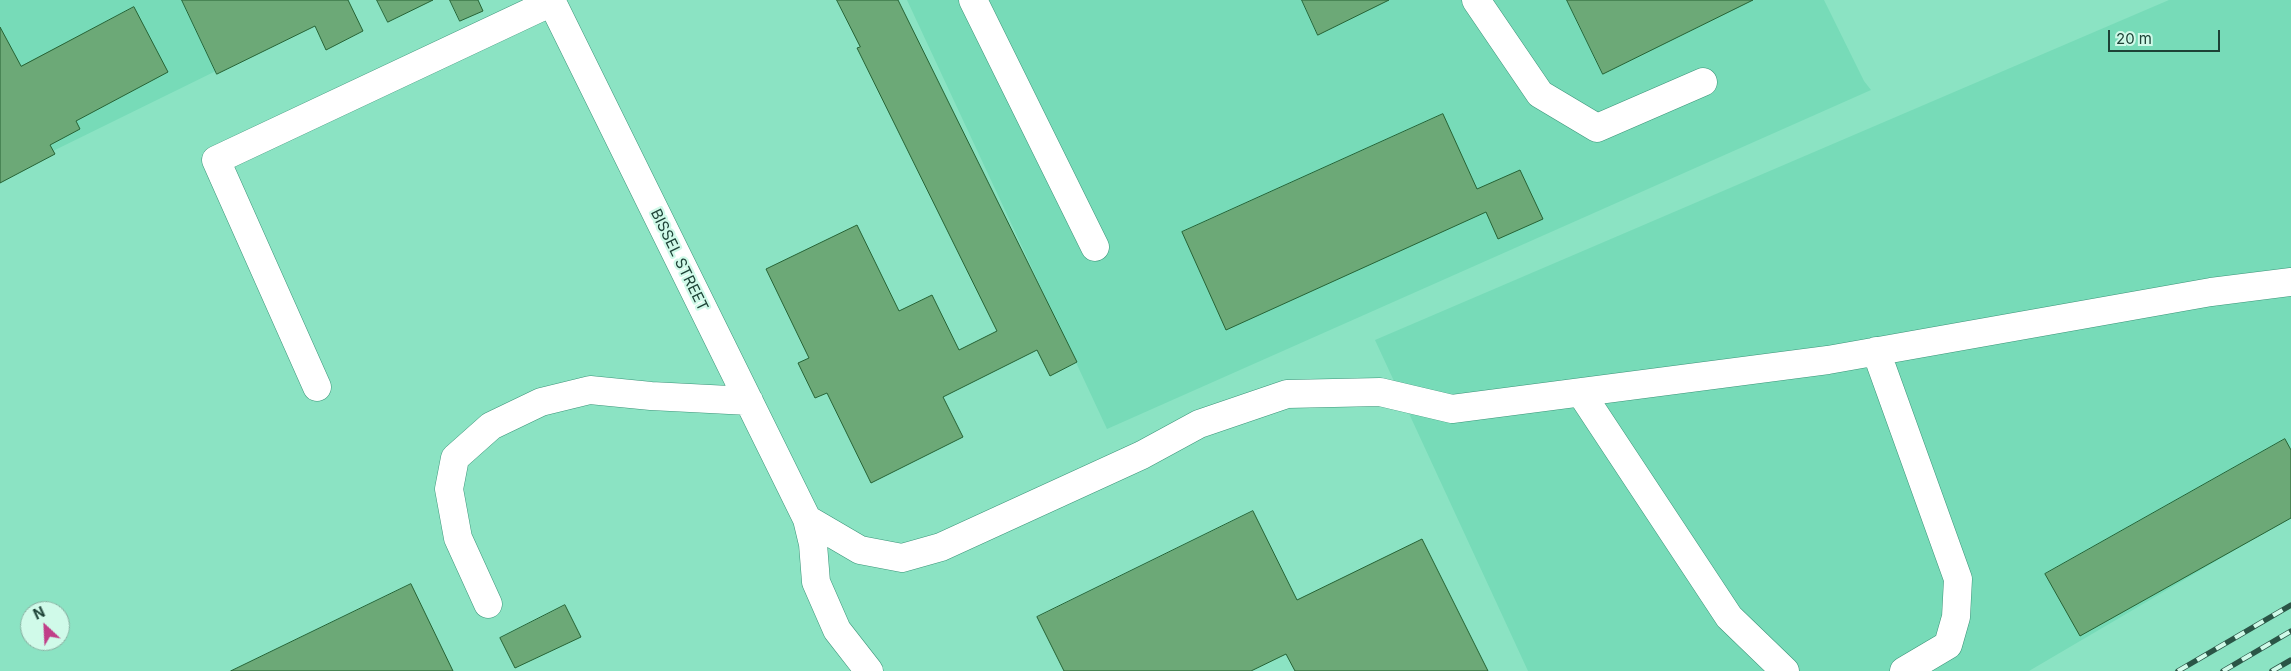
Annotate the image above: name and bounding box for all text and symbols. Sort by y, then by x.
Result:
scale bar [2111,20,2224,52]
text: 20 m [2116,29,2152,48]
street label: BISSEL STREET [646,206,712,314]
north arrow [20,601,70,651]
text: N [30,603,47,623]

